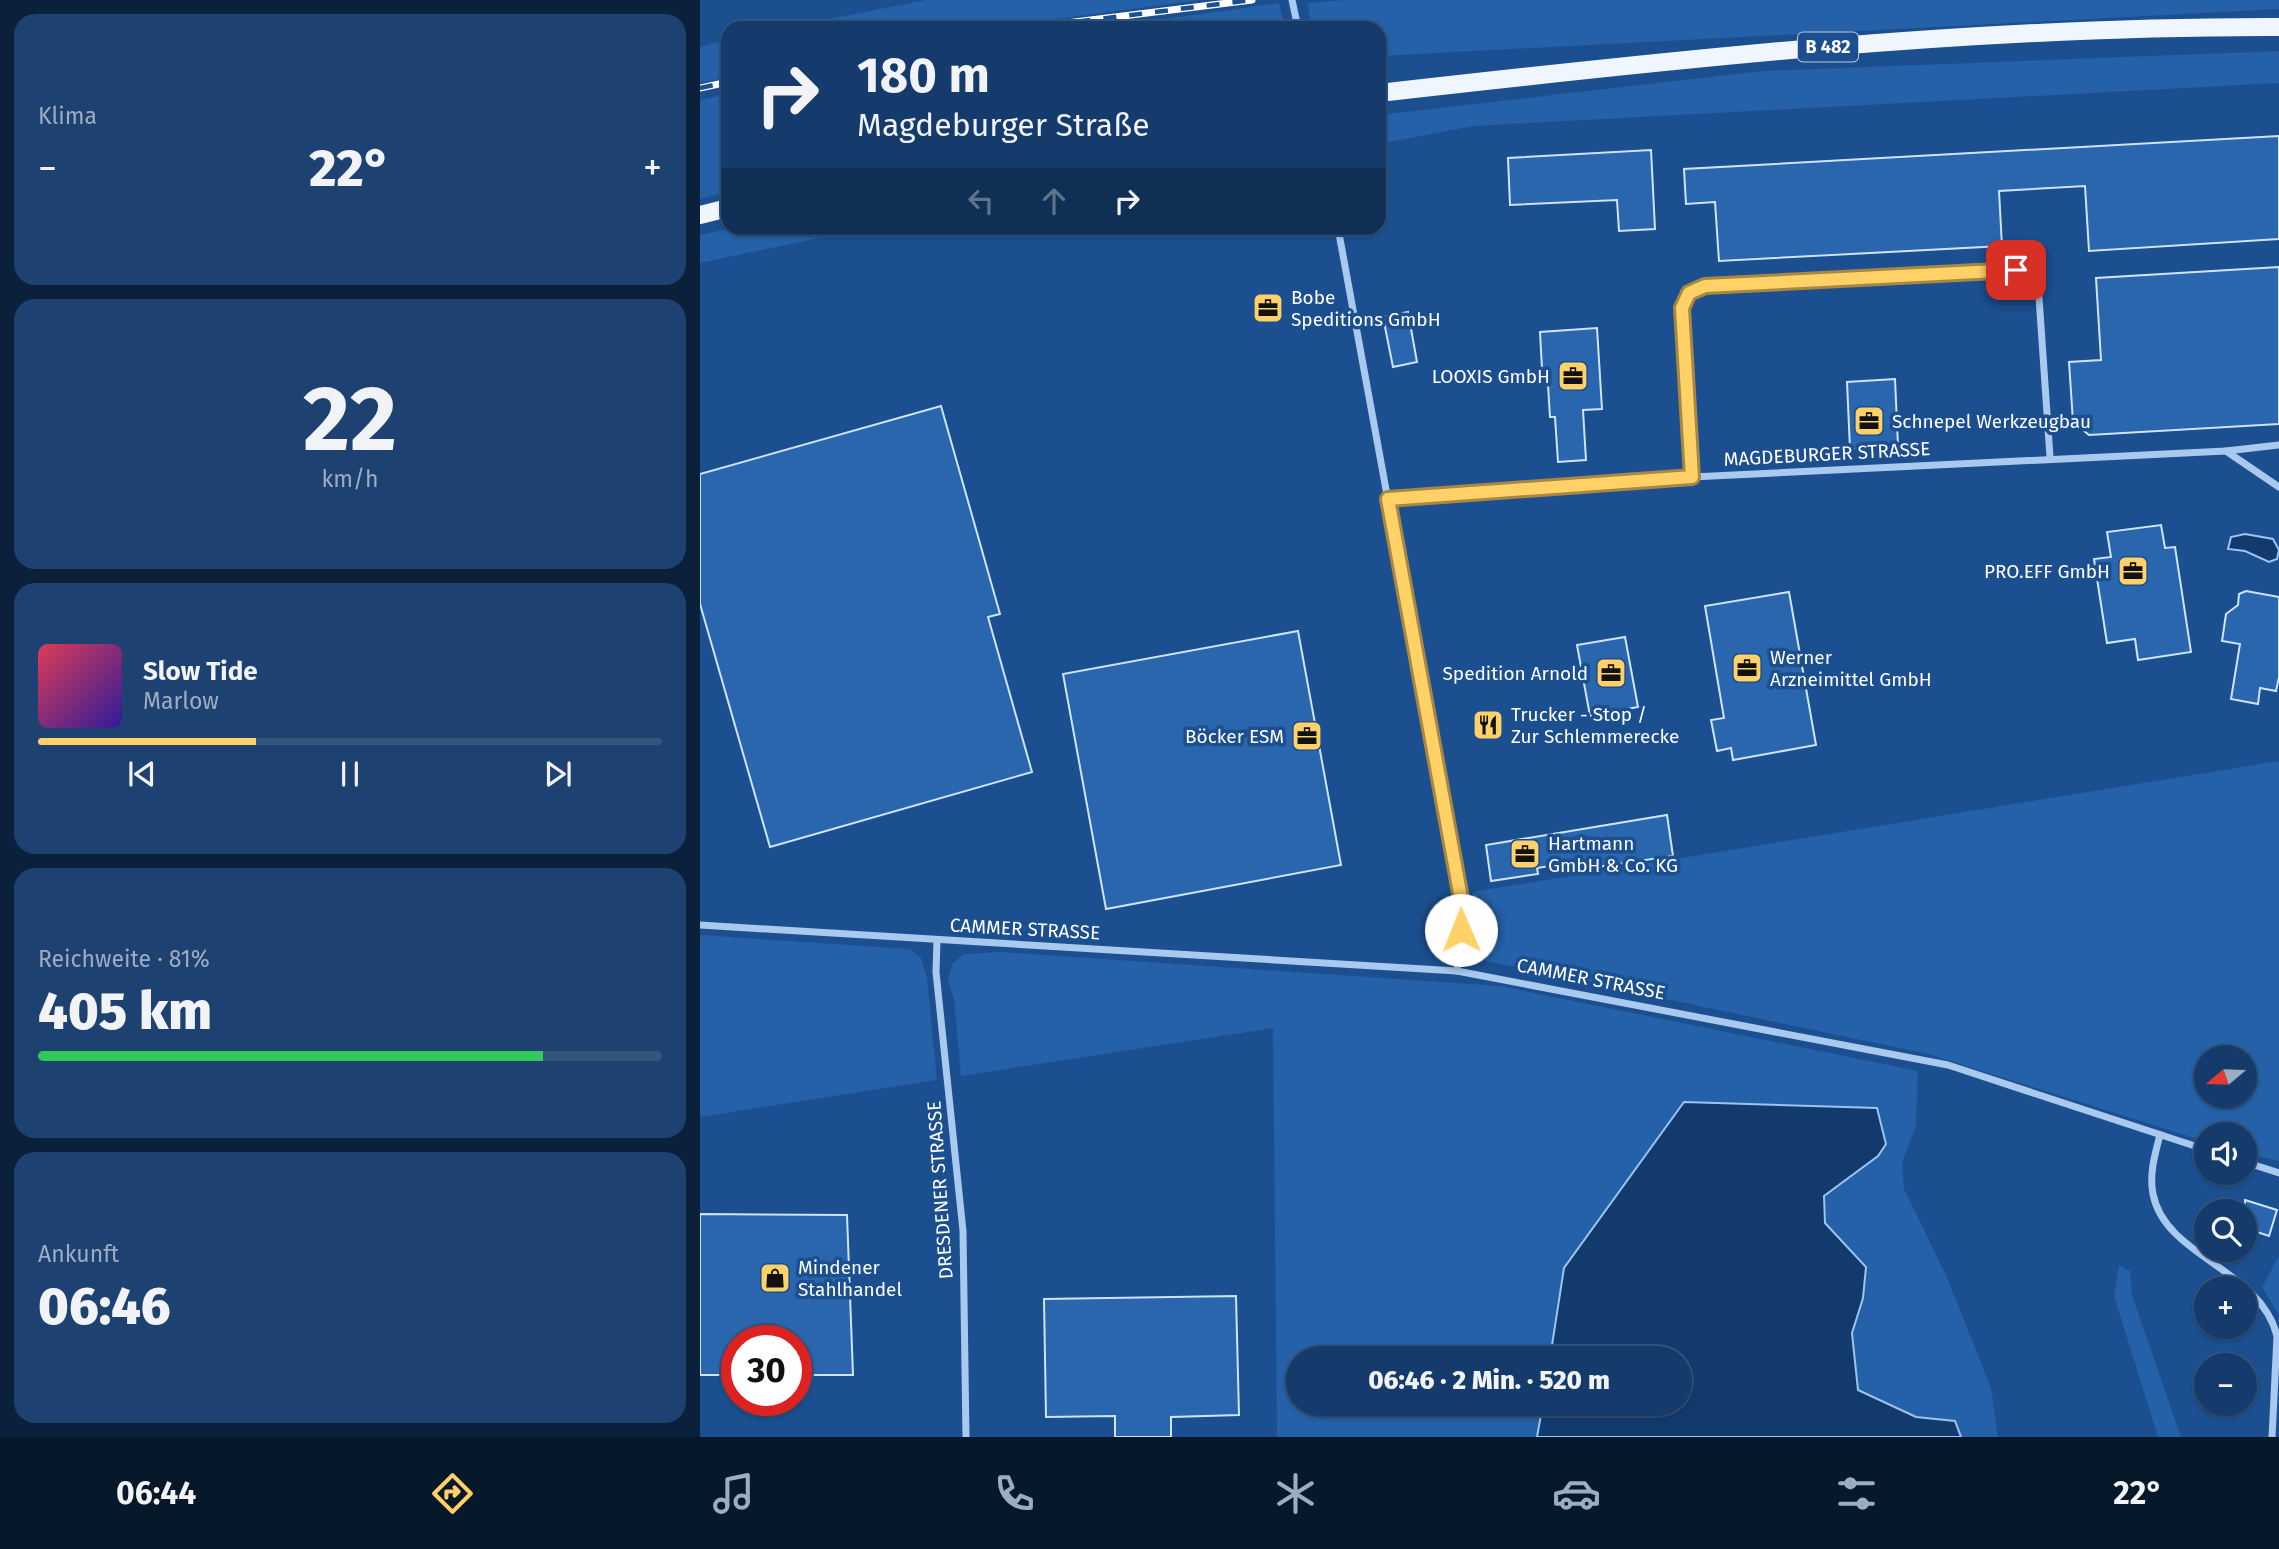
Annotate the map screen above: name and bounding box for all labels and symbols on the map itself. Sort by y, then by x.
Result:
road number: B 482 [1798,32,1858,62]
pin [1986,240,2046,300]
place label: Bobe Speditions GmbH [1291,286,1441,331]
office icon: Bobe Speditions GmbH [1251,291,1285,325]
office icon: LOOXIS GmbH [1556,359,1590,393]
place label: LOOXIS GmbH [1432,365,1550,388]
office icon: Schnepel Werkzeugbau [1852,404,1886,438]
place label: Schnepel Werkzeugbau [1892,410,2091,433]
street label: MAGDEBURGER STRASSE [1723,437,1931,471]
office icon: PRO.EFF GmbH [2116,554,2150,588]
place label: PRO.EFF GmbH [1984,560,2110,583]
place label: Werner Arzneimittel GmbH [1770,646,1932,691]
office icon: Werner Arzneimittel GmbH [1730,651,1764,685]
office icon: Spedition Arnold [1594,656,1628,690]
place label: Spedition Arnold [1443,662,1588,685]
place label: Trucker - Stop / Zur Schlemmerecke [1511,703,1679,748]
restaurant icon: Trucker - Stop / Zur Schlemmerecke [1471,708,1505,742]
office icon: Böcker ESM [1290,719,1324,753]
place label: Böcker ESM [1185,725,1284,748]
place label: Hartmann GmbH & Co. KG [1548,832,1678,877]
office icon: Hartmann GmbH & Co. KG [1508,837,1542,871]
position arrow [1424,893,1498,967]
street label: CAMMER STRASSE [949,914,1101,944]
street label: CAMMER STRASSE [1515,953,1667,1005]
north arrow [2194,1045,2258,1108]
street label: DRESDENER STRASSE [922,1100,958,1280]
place label: Mindener Stahlhandel [798,1256,902,1301]
shop icon: Mindener Stahlhandel [758,1261,792,1295]
speed limit sign: 30 [721,1325,812,1416]

